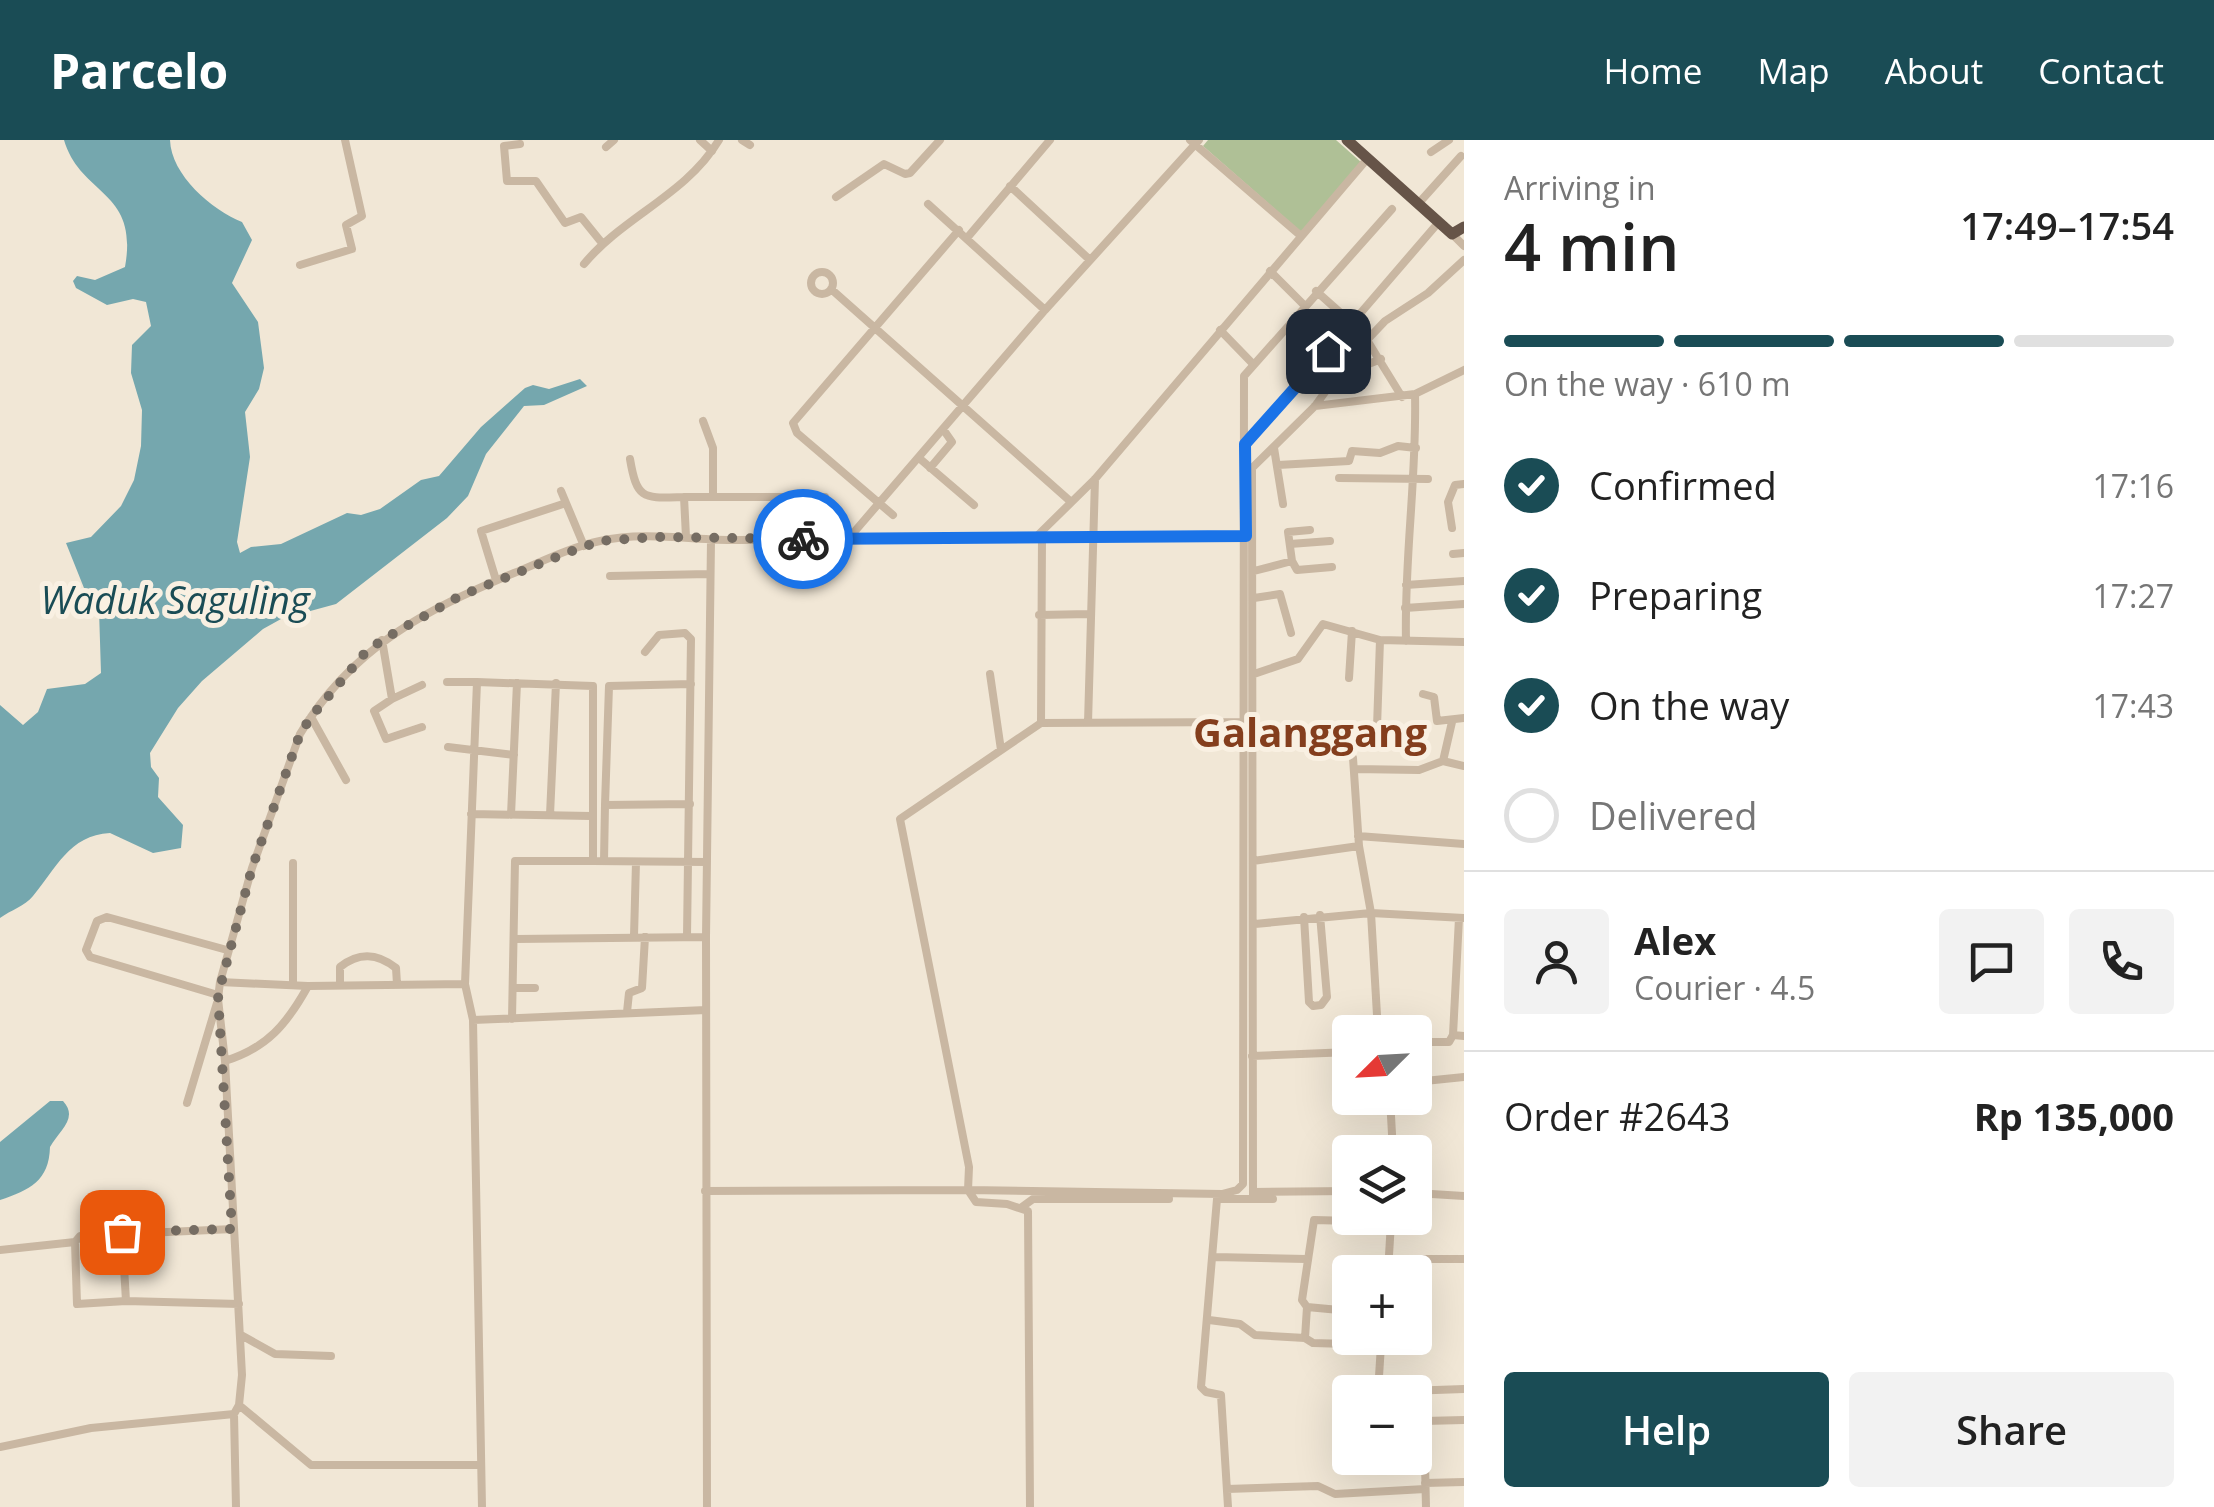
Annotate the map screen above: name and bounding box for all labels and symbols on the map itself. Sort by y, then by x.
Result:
pin [1286,309,1371,394]
courier [753,489,853,589]
water label: Waduk Saguling [40,573,311,625]
district label: Galanggang [1193,704,1427,759]
north arrow [1332,1015,1432,1115]
pin [80,1190,165,1275]

